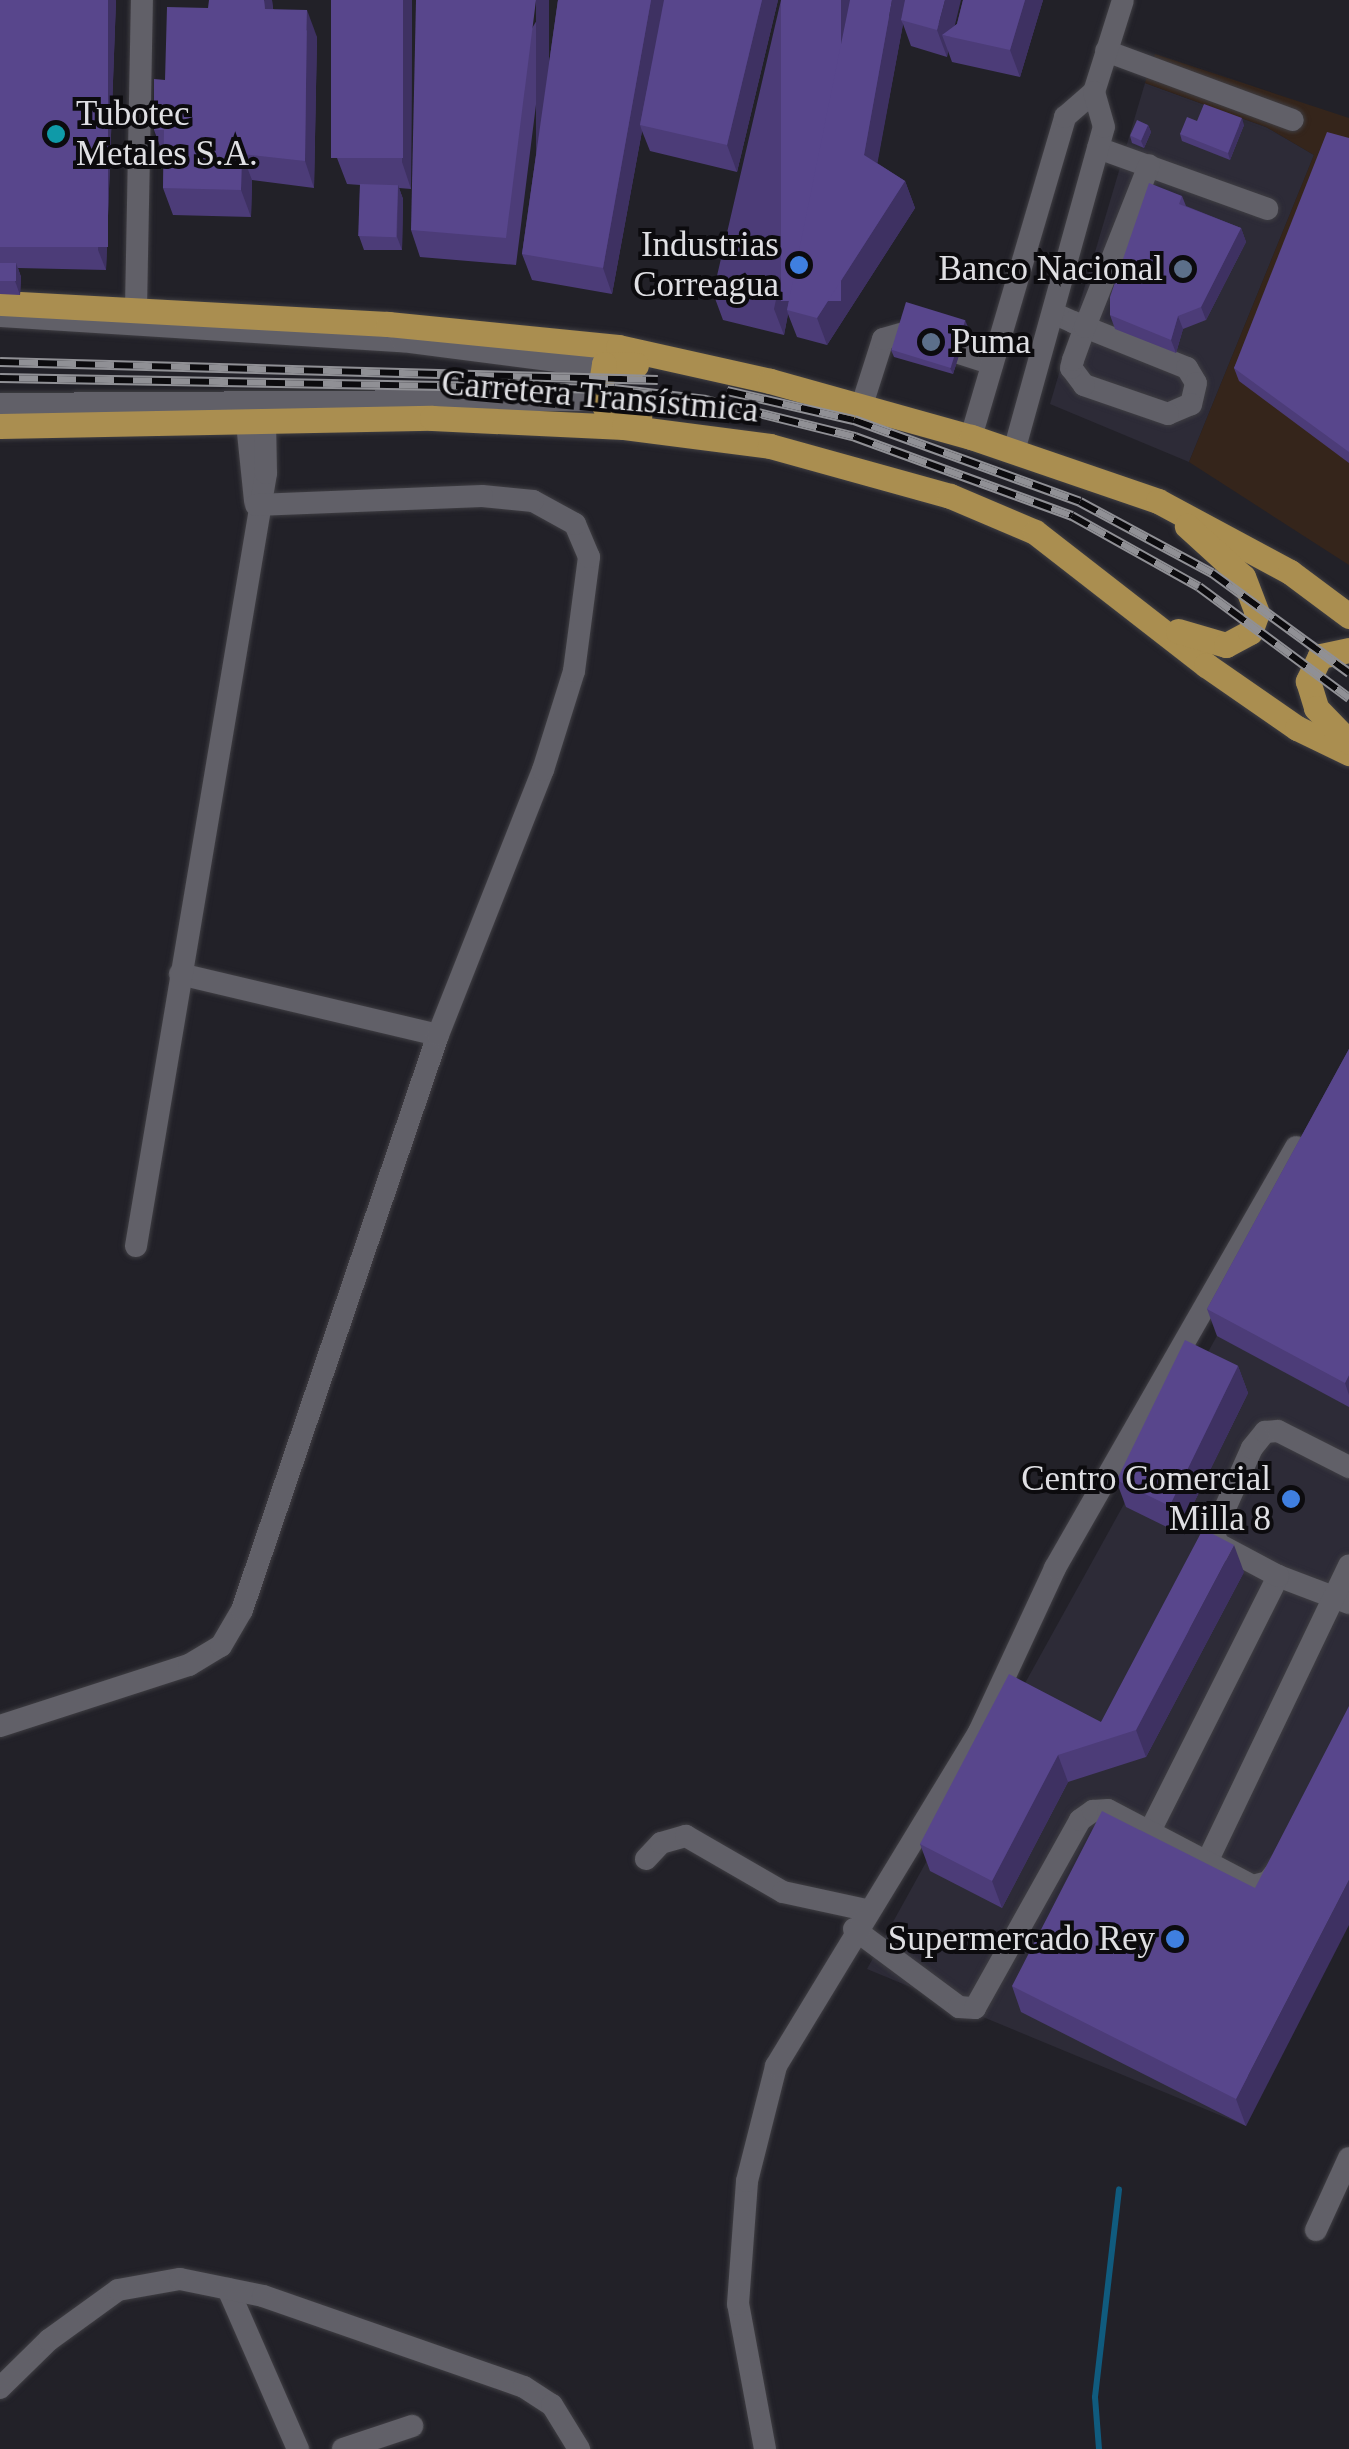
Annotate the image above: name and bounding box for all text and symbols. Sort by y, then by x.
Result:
place label: Tubotec Metales S.A. [76,93,258,175]
marker: Tubotec Metales S.A. [45,123,67,145]
place label: Industrias Correagua [633,224,779,306]
place label: Banco Nacional [939,248,1163,290]
marker: Industrias Correagua [788,254,810,276]
marker: Banco Nacional [1172,258,1194,280]
place label: Puma [951,321,1031,363]
marker: Puma [920,331,942,353]
street label: Carretera Transístmica [440,362,760,432]
place label: Centro Comercial Milla 8 [1021,1458,1271,1540]
marker: Centro Comercial Milla 8 [1280,1488,1302,1510]
place label: Supermercado Rey [888,1918,1155,1960]
marker: Supermercado Rey [1164,1928,1186,1950]

